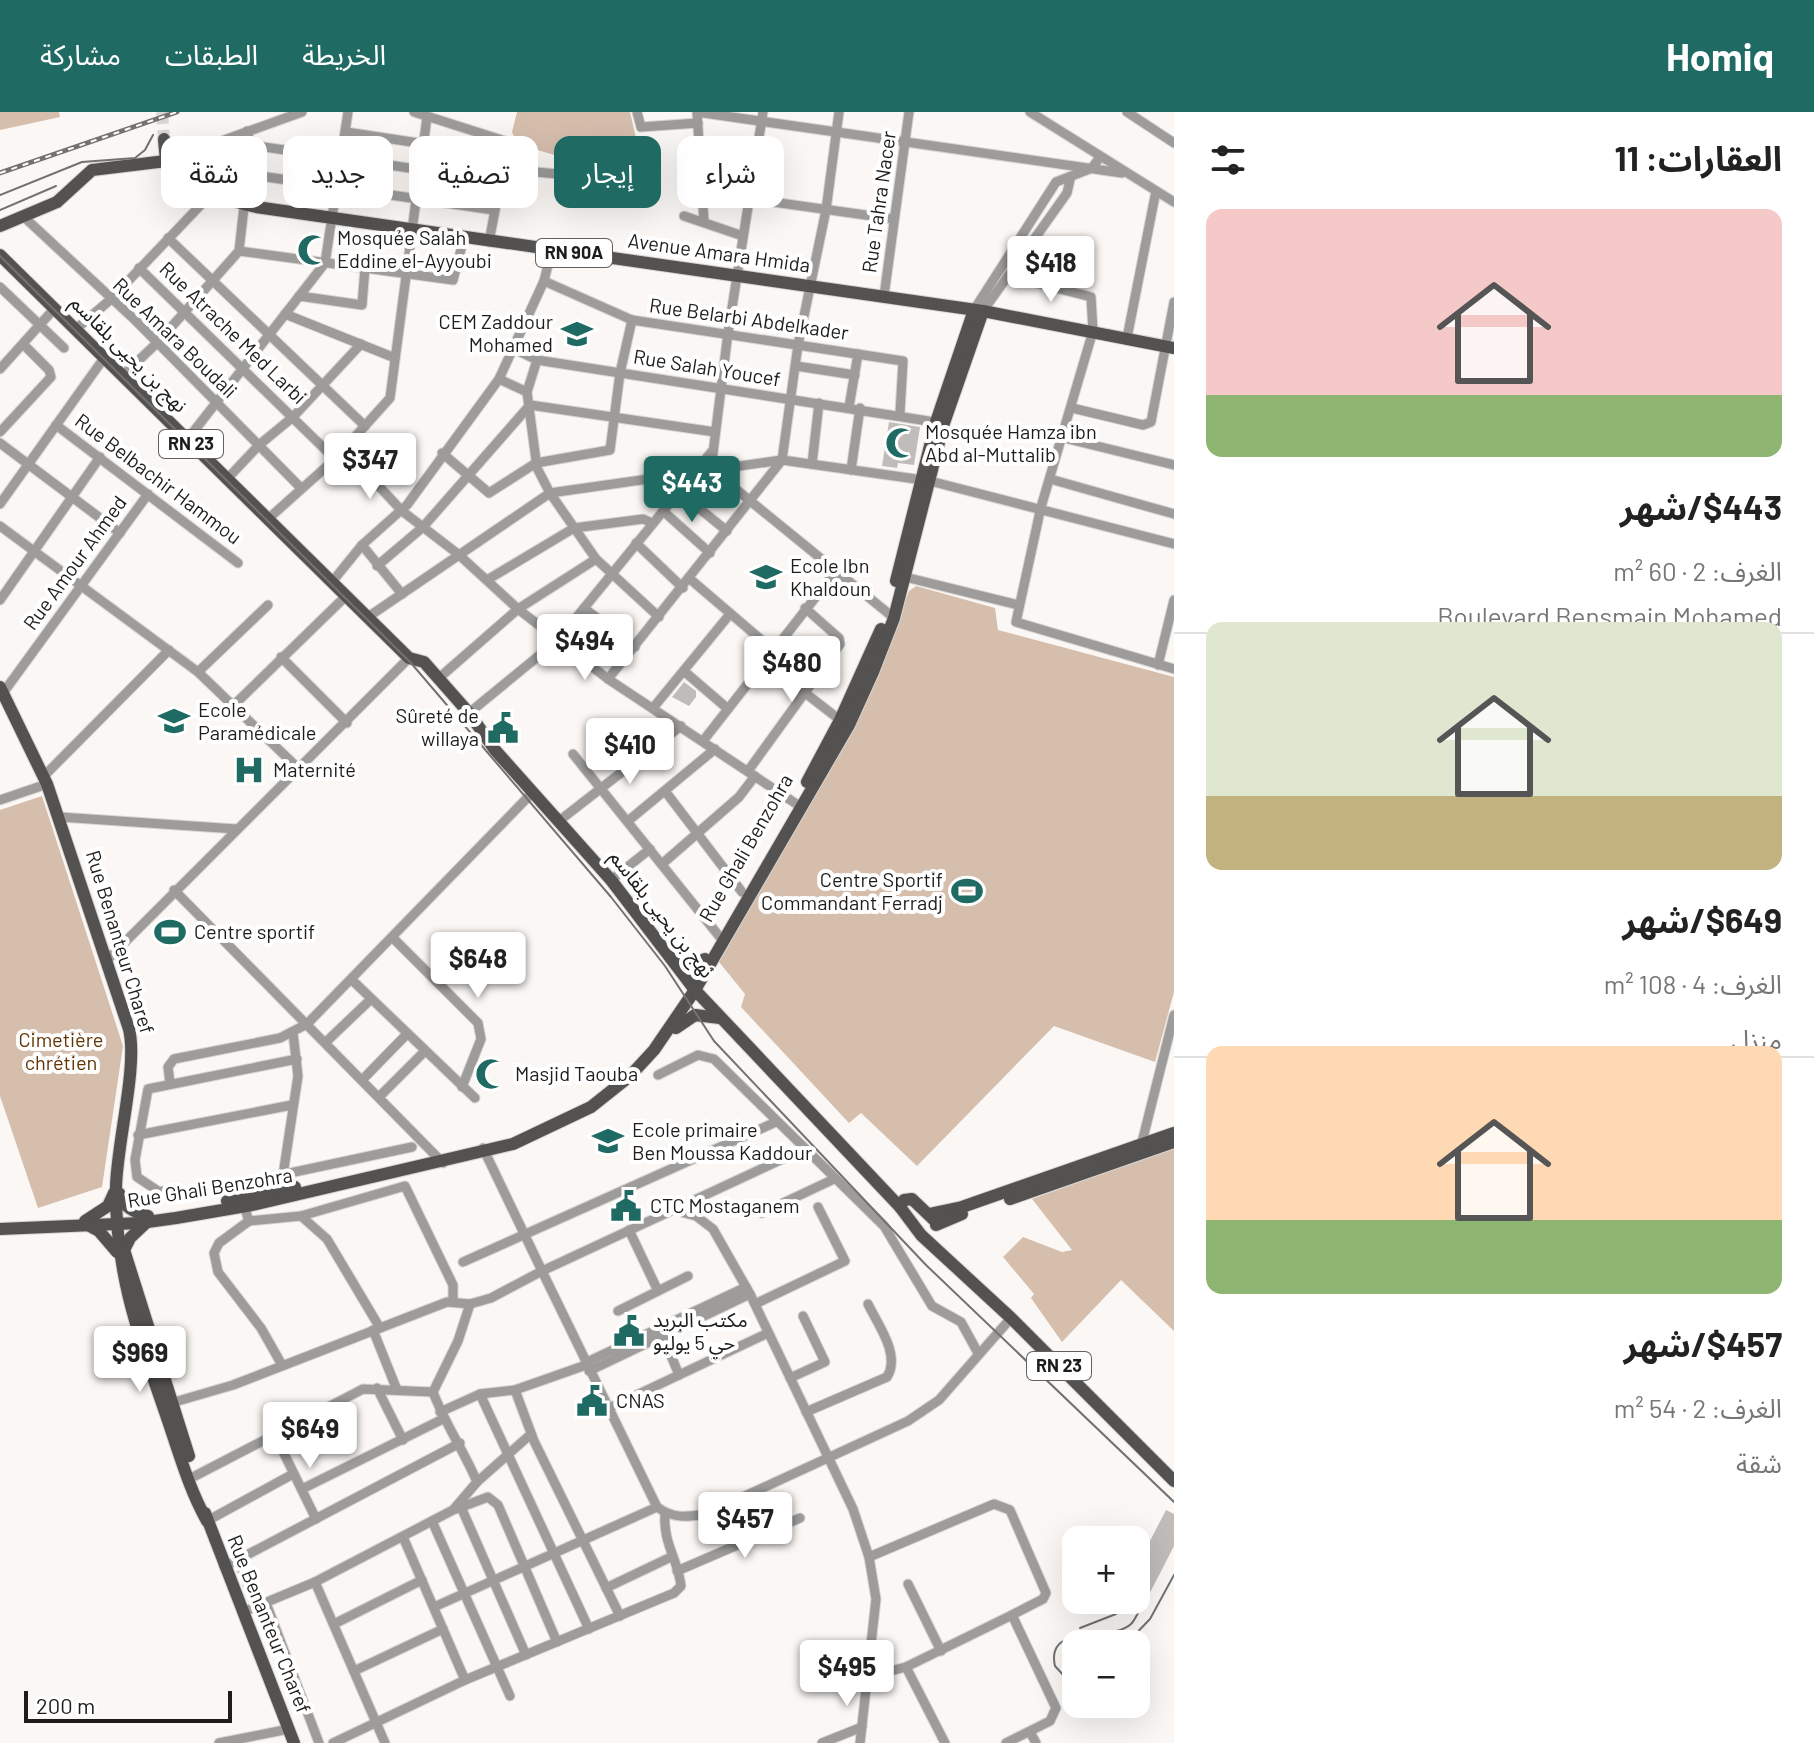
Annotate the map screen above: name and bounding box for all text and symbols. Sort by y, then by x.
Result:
text: Homiq [1666,33,1774,79]
text: مشاركة [40,37,121,71]
text: الطبقات [165,37,258,71]
text: الخريطة [302,37,386,71]
street label: Rue Tahra Nacer [856,129,900,274]
chip: شقة [161,136,267,208]
chip: جديد [283,136,393,208]
chip: تصفية [409,136,538,208]
chip: إيجار [554,136,661,208]
chip: شراء [677,136,784,208]
text: العقارات: 11 [1614,137,1782,178]
icon: filters [1206,138,1250,182]
place label: Mosquée Salah Eddine el-Ayyoubi [337,225,492,272]
street label: Avenue Amara Hmida [626,227,812,277]
mosque icon: Mosquée Salah Eddine el-Ayyoubi [296,233,330,267]
pin: $418 [1004,236,1098,304]
road number: RN 90A [536,239,612,267]
text: $418 [1025,246,1077,277]
street label: Rue Atrache Med Larbi [155,256,312,409]
icon: home [1422,261,1566,405]
street label: Rue Amara Boudali [109,272,243,403]
street label: نهج بن يحيى بلقاسم [63,290,193,420]
street label: Rue Belarbi Abdelkader [648,292,850,344]
place label: CEM Zaddour Mohamed [439,309,553,356]
school or university icon: CEM Zaddour Mohamed [560,317,594,351]
street label: Rue Salah Youcef [632,344,783,391]
street label: Rue Belbachir Hammou [71,408,246,549]
place label: Mosquée Hamza ibn Abd al-Muttalib [925,419,1097,466]
mosque icon: Mosquée Hamza ibn Abd al-Muttalib [884,426,918,460]
road number: RN 23 [159,430,223,458]
pin: $347 [323,433,417,501]
text: $347 [342,443,398,474]
pin: $443 [645,456,739,524]
text: $443 [662,466,722,497]
text: $443/شهر [1620,486,1782,527]
street label: Rue Amour Ahmed [17,491,131,634]
place label: Ecole Ibn Khaldoun [790,553,871,600]
text: الغرف: 2 · 60 m² [1613,555,1782,586]
school or university icon: Ecole Ibn Khaldoun [749,560,783,594]
text: Boulevard Bensmain Mohamed [1437,600,1782,631]
pin: $494 [538,614,632,682]
text: $494 [555,624,615,655]
pin: $480 [745,636,839,704]
text: $480 [762,646,822,677]
icon: home [1422,674,1566,818]
place label: Ecole Paramédicale [198,697,316,744]
place label: Sûreté de willaya [396,703,479,750]
school or university icon: Ecole Paramédicale [157,704,191,738]
public building icon: Sûreté de willaya [486,711,520,745]
pin: $410 [583,718,677,786]
text: $410 [604,728,656,759]
hospital icon: Maternité [232,753,266,787]
place label: Maternité [273,757,356,781]
street label: Rue Ghali Benzohra [693,769,797,926]
street label: نهج بن يحيى بلقاسم [602,845,720,984]
street label: Rue Benanteur Charef [82,847,160,1036]
place label: Centre Sportif Commandant Ferradj [761,867,943,914]
sports icon: Centre Sportif Commandant Ferradj [950,874,984,908]
text: $649/شهر [1623,899,1782,940]
sports icon: Centre sportif [153,915,187,949]
place label: Centre sportif [194,919,315,943]
pin: $648 [431,932,525,1000]
text: $648 [449,942,507,973]
text: الغرف: 4 · 108 m² [1604,968,1782,999]
text: منزل [1731,1023,1782,1054]
park label: Cimetière chrétien [18,1027,104,1074]
mosque icon: Masjid Taouba [474,1057,508,1091]
place label: Masjid Taouba [515,1061,638,1085]
icon: home [1422,1098,1566,1242]
place label: Ecole primaire Ben Moussa Kaddour [632,1117,812,1164]
school or university icon: Ecole primaire Ben Moussa Kaddour [591,1124,625,1158]
street label: Rue Ghali Benzohra [126,1162,294,1212]
public building icon: CTC Mostaganem [609,1189,643,1223]
place label: CTC Mostaganem [650,1193,800,1217]
place label: مكتب البريد حي 5 يوليو [653,1307,748,1359]
public building icon: مكتب البريد حي 5 يوليو [612,1314,646,1348]
text: $457/شهر [1624,1323,1782,1364]
pin: $969 [93,1326,187,1394]
text: $969 [112,1336,168,1367]
road number: RN 23 [1027,1352,1091,1380]
public building icon: CNAS [575,1384,609,1418]
place label: CNAS [616,1388,665,1412]
text: الغرف: 2 · 54 m² [1614,1392,1782,1423]
pin: $649 [263,1402,357,1470]
text: $649 [281,1412,339,1443]
text: شقة [1736,1447,1782,1478]
pin: $457 [698,1492,792,1560]
text: $457 [716,1502,774,1533]
map controls [1062,1526,1150,1718]
button: + [1062,1526,1150,1614]
street label: Rue Benanteur Charef [223,1531,317,1716]
button: − [1062,1630,1150,1718]
pin: $495 [800,1640,894,1708]
text: $495 [818,1650,876,1681]
scale bar [24,1687,232,1723]
text: 200 m [36,1692,95,1718]

